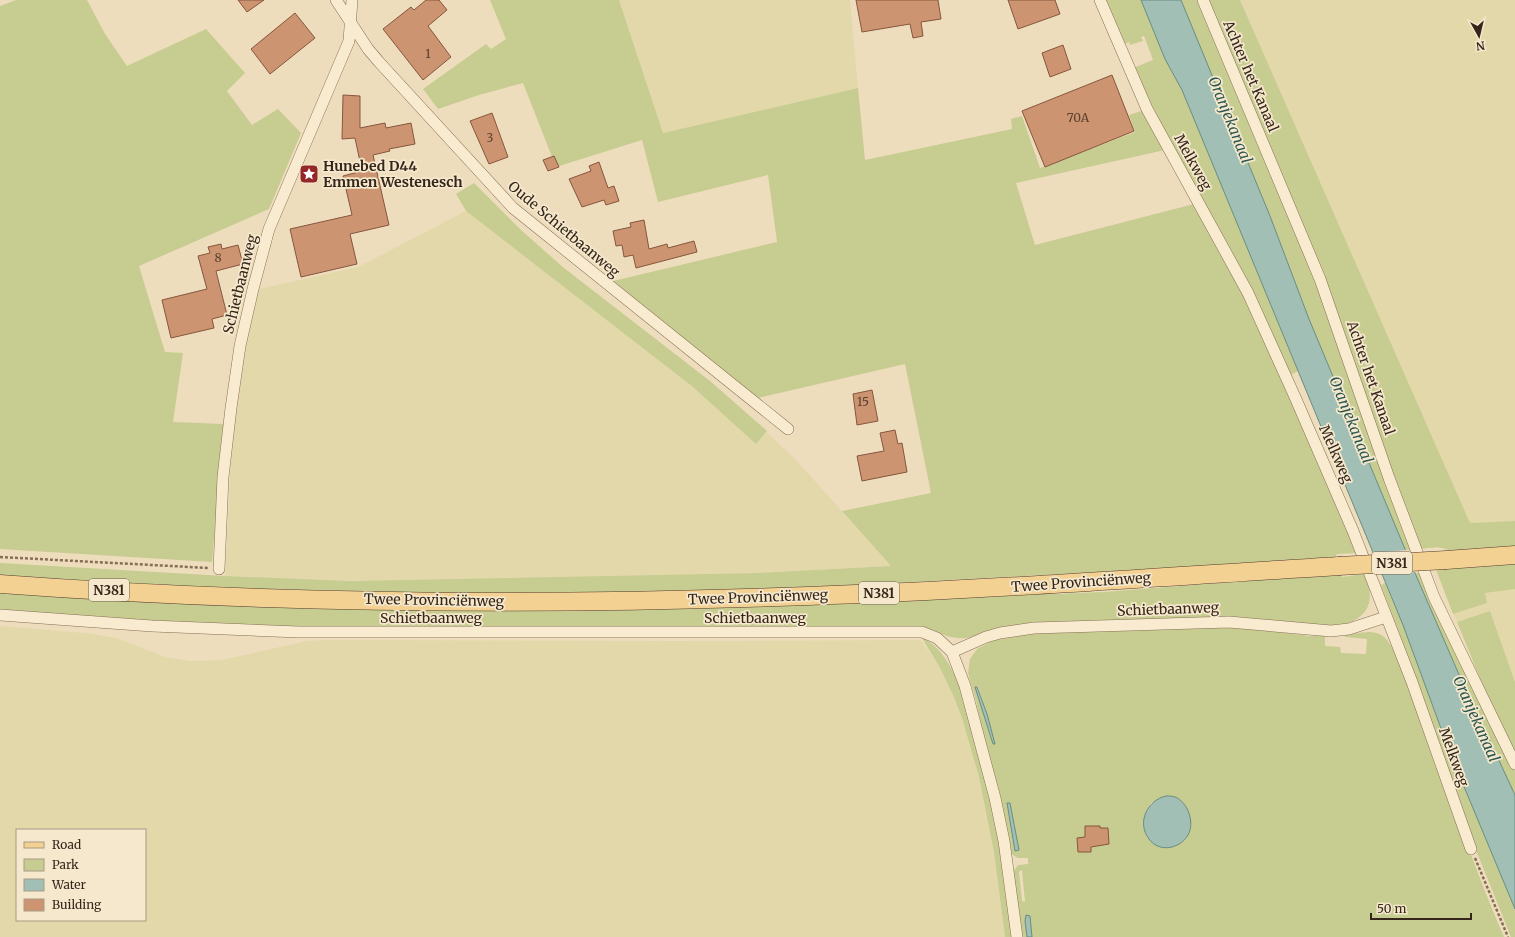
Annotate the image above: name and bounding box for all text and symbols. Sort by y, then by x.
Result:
north arrow [1459,16,1499,56]
street label: Achter het Kanaal [1219,17,1283,135]
text: N [1475,38,1486,53]
house number: 1 [425,46,431,61]
water label: Oranjekanaal [1204,73,1257,166]
house number: 70A [1067,110,1090,125]
house number: 3 [487,130,494,145]
street label: Melkweg [1170,131,1216,194]
place label: Hunebed D44 Emmen Westenesch [323,157,463,191]
place icon: Hunebed D44 Emmen Westenesch [298,163,320,185]
street label: Oude Schietbaanweg [505,177,624,281]
street label: Schietbaanweg [219,232,261,336]
house number: 8 [214,250,222,265]
street label: Achter het Kanaal [1343,318,1399,438]
water label: Oranjekanaal [1325,373,1378,466]
house number: 15 [857,394,869,409]
street label: Melkweg [1315,422,1357,486]
road number: N381 [1372,552,1412,574]
street label: Twee Provinciënweg [1010,568,1152,596]
road number: N381 [89,579,129,601]
road number: N381 [859,582,899,604]
street label: Twee Provinciënweg [688,586,829,608]
street label: Twee Provinciënweg [364,590,505,610]
street label: Schietbaanweg [1117,598,1220,620]
street label: Schietbaanweg [380,609,483,627]
street label: Schietbaanweg [704,609,807,627]
water label: Oranjekanaal [1449,673,1504,765]
street label: Melkweg [1435,725,1473,790]
legend [16,829,146,921]
text: Road [52,837,81,852]
text: Park [52,857,79,872]
text: Water [51,877,87,892]
scale bar [1371,895,1471,921]
text: Building [52,897,102,912]
text: 50 m [1377,901,1406,916]

